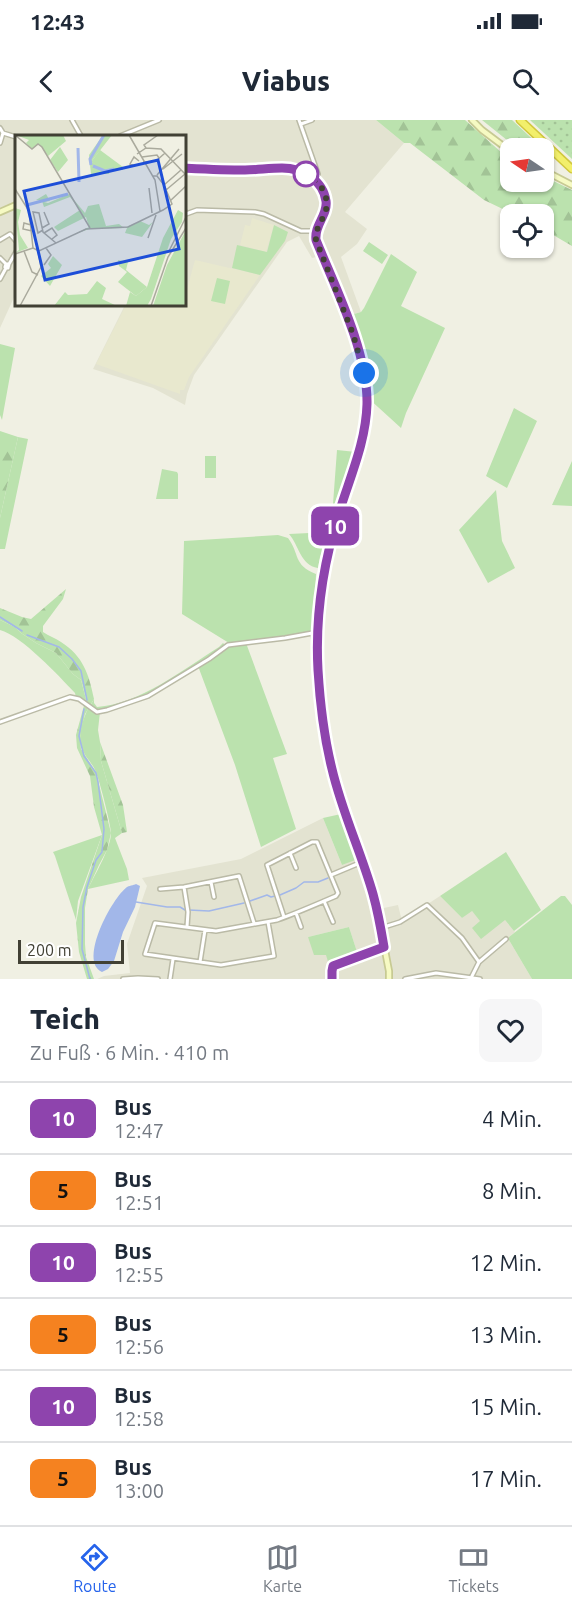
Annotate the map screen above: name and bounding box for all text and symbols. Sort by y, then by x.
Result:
text: 12:43 [30,9,85,34]
icon: back [30,65,63,98]
icon: search [509,65,542,98]
text: Viabus [242,66,330,96]
inset map [15,135,186,306]
north arrow [500,138,554,192]
map controls [500,138,554,258]
unlabelled marker [293,161,319,187]
button: locate [500,204,554,258]
your location [349,358,379,388]
line badge: 10 [308,506,362,546]
text: 10 [323,514,347,538]
scale bar [18,937,124,965]
text: 200 m [27,941,72,959]
button: heart [479,999,542,1062]
text: Teich [30,1003,100,1034]
text: Zu Fuß · 6 Min. · 410 m [30,1041,229,1064]
text: Bus [114,1094,152,1119]
text: 10 [51,1106,75,1130]
text: 4 Min. [482,1106,542,1131]
text: 12:47 [114,1119,164,1142]
text: Bus [114,1166,152,1191]
text: 5 [57,1178,69,1202]
text: 8 Min. [482,1178,542,1203]
text: 12:51 [114,1191,164,1214]
text: Bus [114,1238,152,1263]
text: 10 [51,1250,75,1274]
text: 12 Min. [470,1250,542,1275]
text: 12:55 [114,1263,164,1286]
text: Bus [114,1310,152,1335]
text: 5 [57,1322,69,1346]
text: 13 Min. [470,1322,542,1347]
text: 12:56 [114,1335,164,1358]
text: Bus [114,1382,152,1407]
text: 10 [51,1394,75,1418]
text: 15 Min. [470,1394,542,1419]
text: 12:58 [114,1407,164,1430]
text: Bus [114,1454,152,1479]
text: 5 [57,1466,69,1490]
text: 17 Min. [470,1466,542,1491]
text: 13:00 [114,1479,164,1502]
tab: Route [73,1541,117,1595]
tab: Karte [263,1541,302,1595]
tab: Tickets [448,1541,499,1595]

